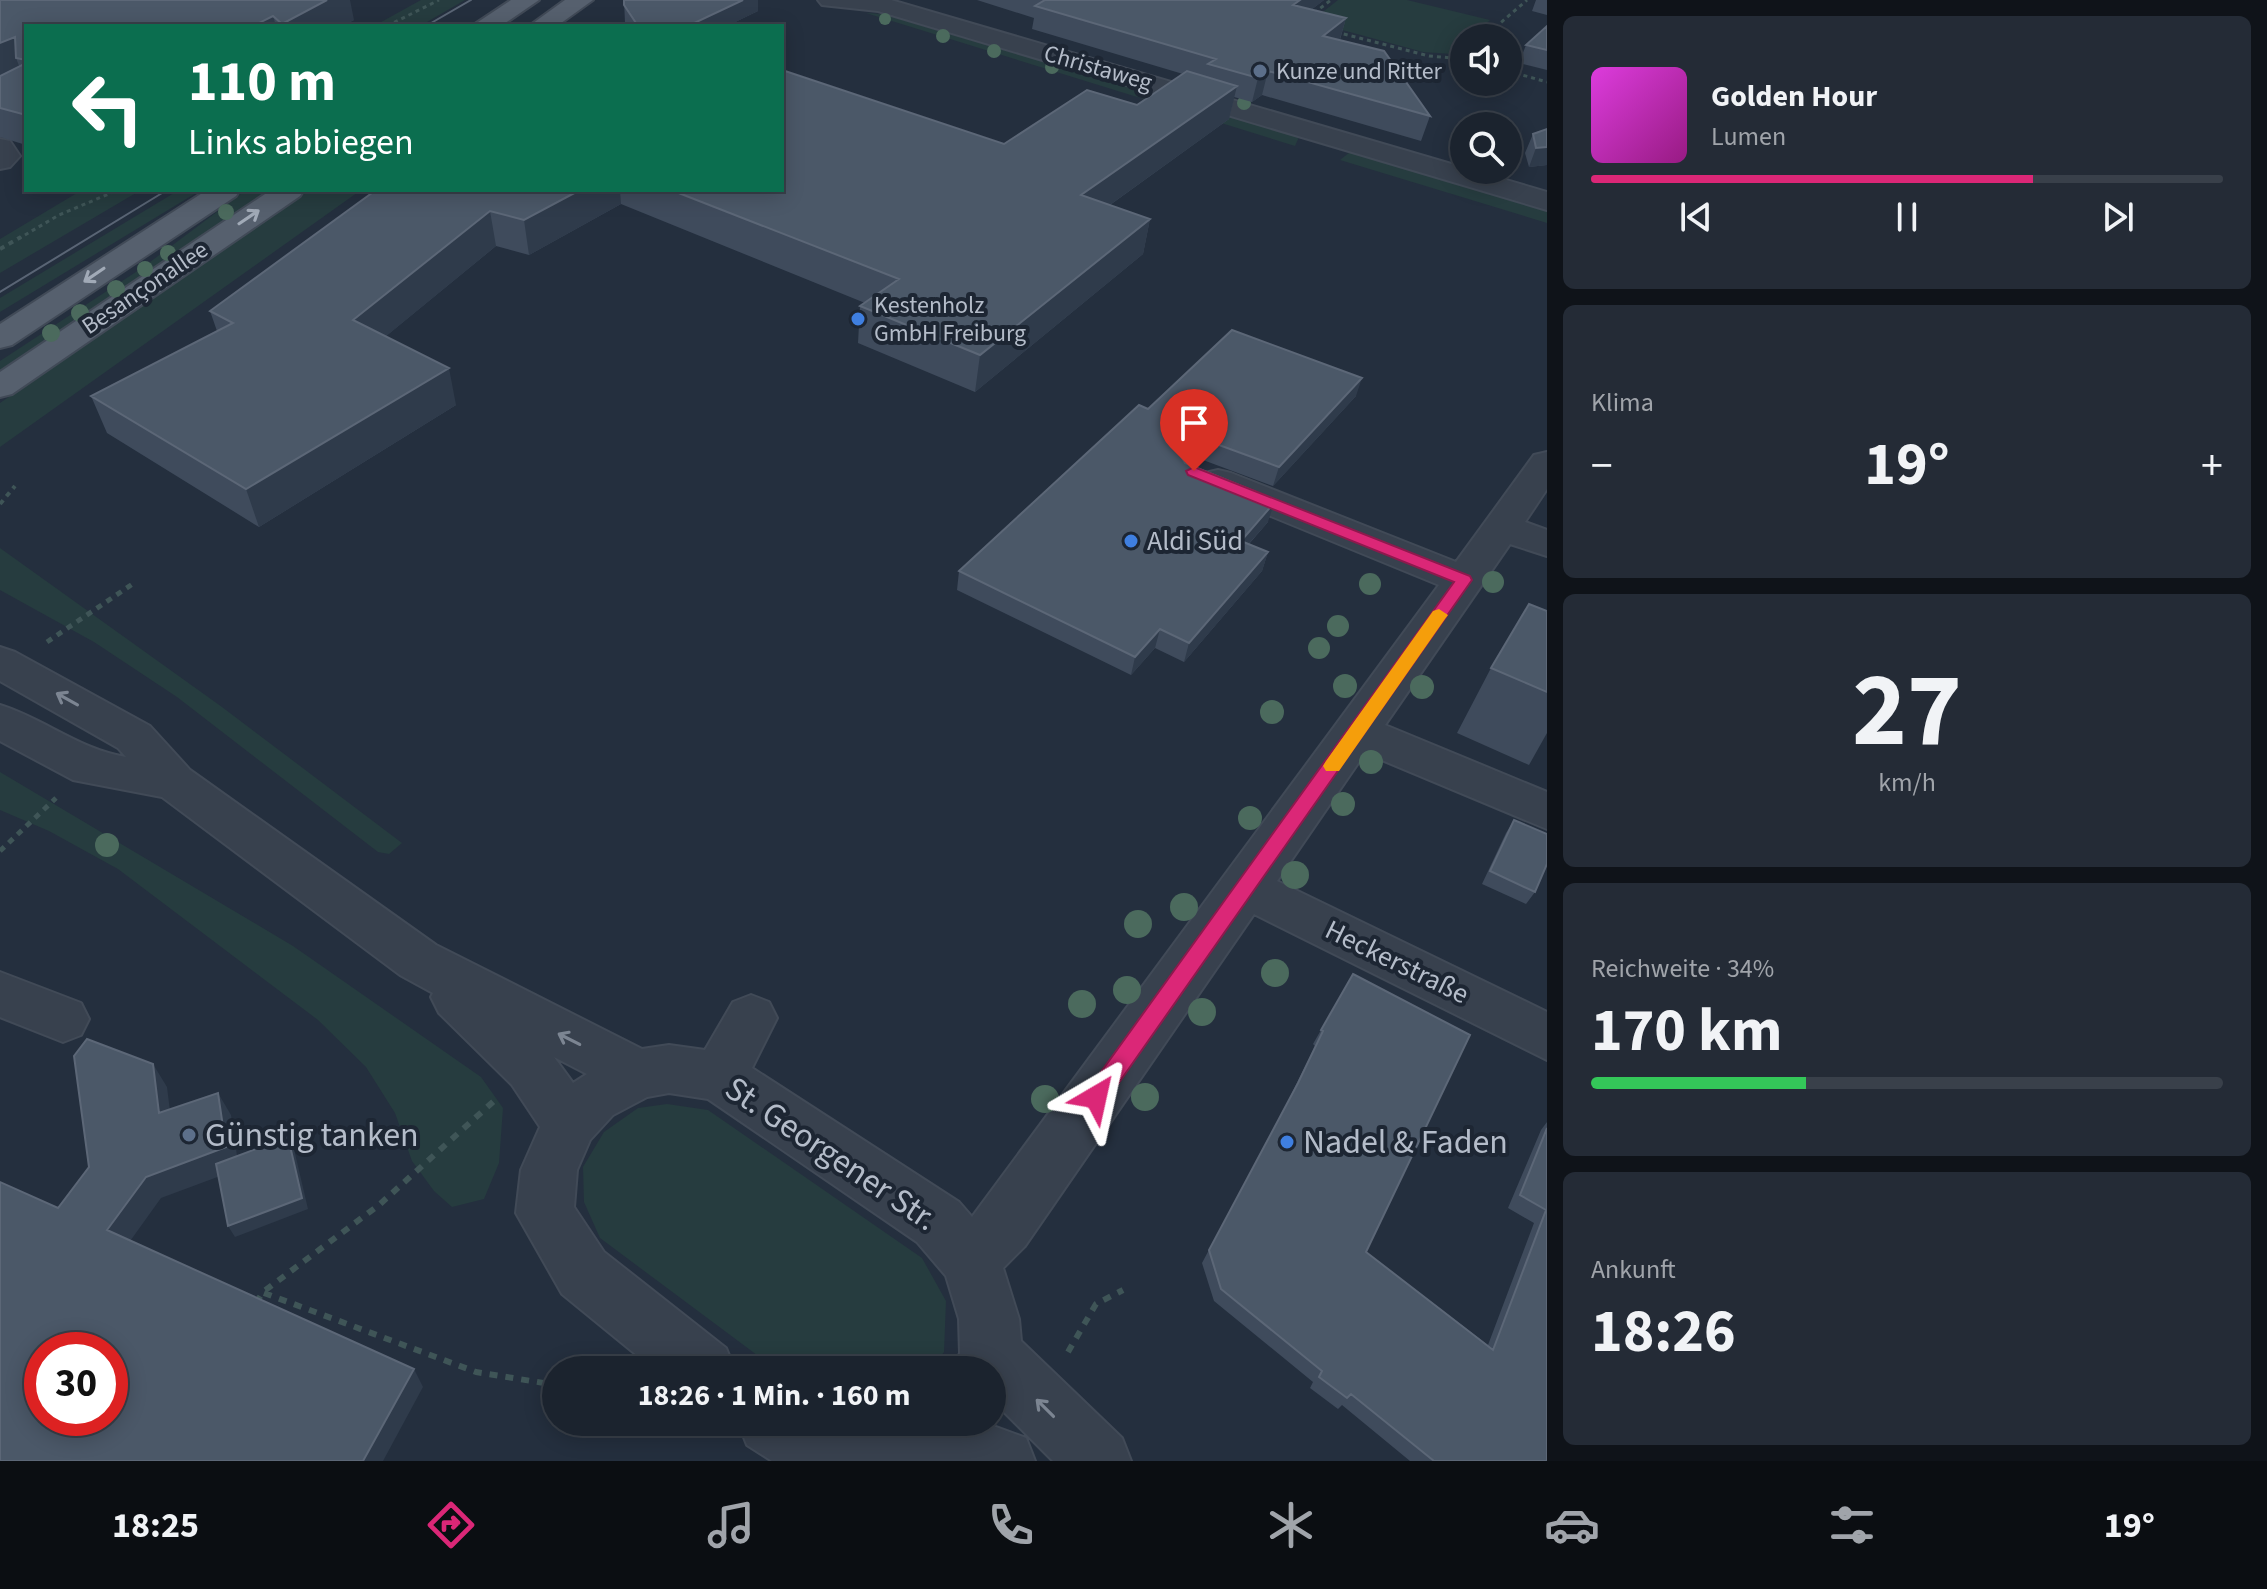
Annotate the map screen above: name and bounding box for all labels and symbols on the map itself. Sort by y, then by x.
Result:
street label: Christaweg [1040,36,1156,100]
place label: Kunze und Ritter [1276,54,1443,89]
marker: Kunze und Ritter [1251,62,1269,80]
one-way arrow [238,209,260,226]
street label: Besançonallee [75,233,215,343]
one-way arrow [84,267,106,284]
place label: Kestenholz GmbH Freiburg [874,288,1026,351]
marker: Kestenholz GmbH Freiburg [849,310,867,328]
pin [1160,389,1228,471]
place label: Aldi Süd [1147,521,1243,561]
marker: Aldi Süd [1122,532,1140,550]
one-way arrow [56,691,79,707]
street label: Heckerstraße [1318,910,1476,1014]
one-way arrow [557,1031,581,1047]
position arrow [1054,1055,1138,1139]
street label: St. Georgener Str. [715,1065,947,1243]
place label: Günstig tanken [205,1111,419,1160]
place label: Nadel & Faden [1303,1118,1508,1167]
marker: Günstig tanken [180,1126,198,1144]
marker: Nadel & Faden [1278,1133,1296,1151]
speed limit sign: 30 [24,1332,128,1436]
one-way arrow [1036,1399,1055,1418]

